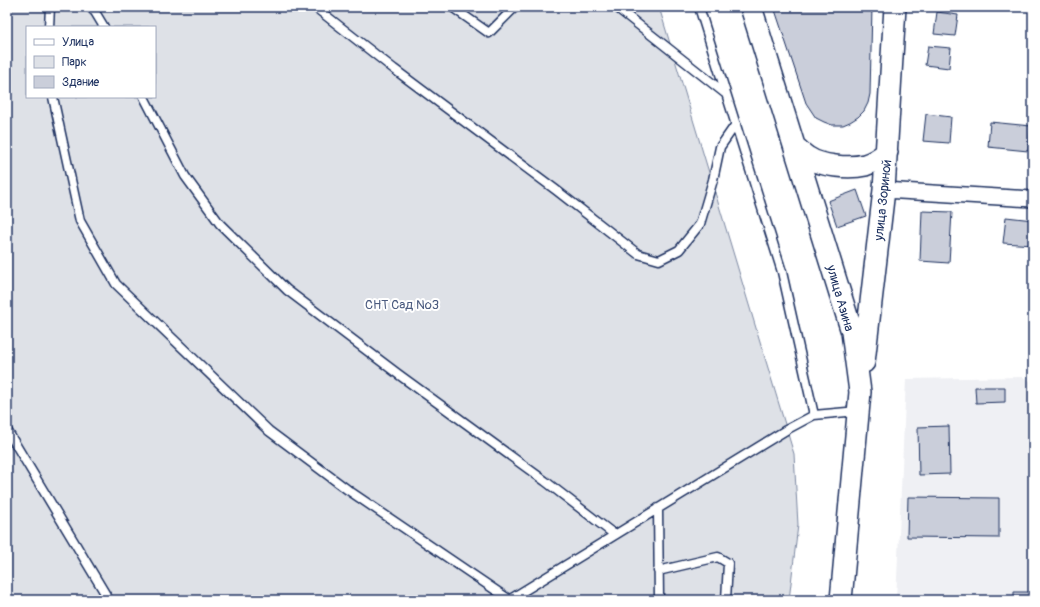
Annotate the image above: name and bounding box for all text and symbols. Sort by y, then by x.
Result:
legend [26,26,156,98]
text: Улица [62,35,94,50]
text: Парк [62,55,87,70]
text: Здание [62,75,99,90]
street label: улица Зориной [871,159,895,243]
street label: улица Азина [823,262,857,333]
park label: СНТ Сад №3 [365,297,439,313]

